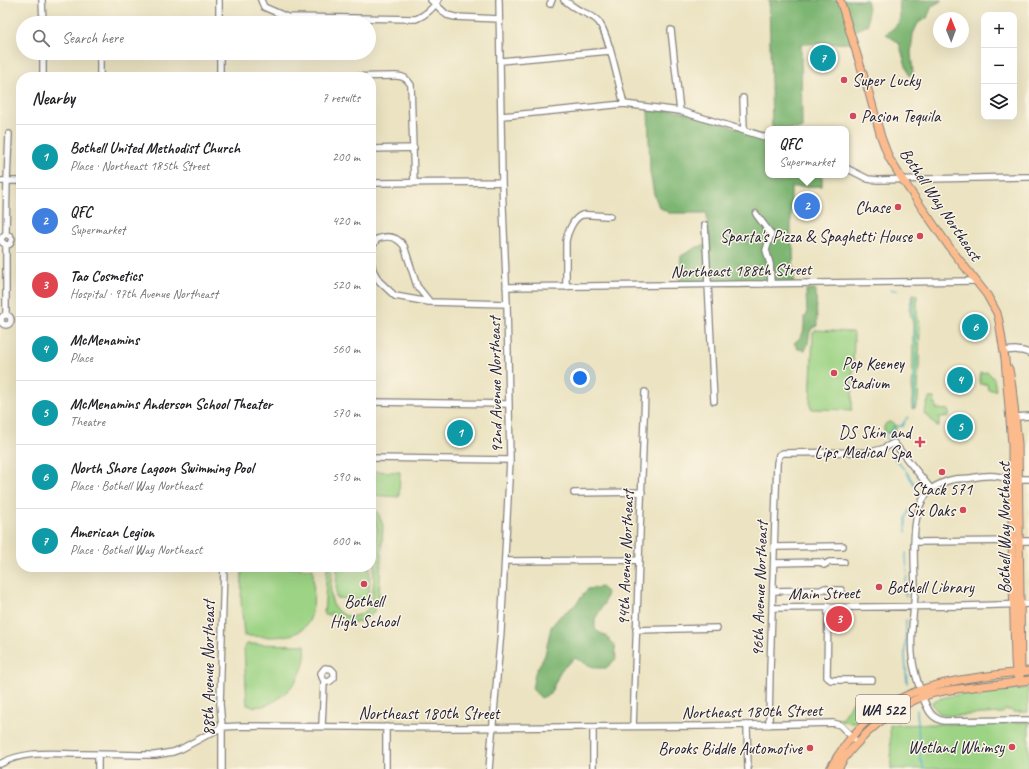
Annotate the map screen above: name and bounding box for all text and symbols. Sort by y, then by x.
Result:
north arrow [933,12,969,48]
map controls [981,12,1017,120]
button: + [981,12,1017,48]
search box [16,16,376,60]
icon: search [30,27,52,49]
text: Search here [62,29,123,48]
pin: 7 [810,43,836,73]
button: − [981,48,1017,84]
place label: Super Lucky [852,70,921,91]
marker: Super Lucky [839,75,849,85]
button: layers [981,84,1017,120]
text: Nearby [32,88,75,109]
text: 7 results [322,90,360,106]
place label: Pasion Tequila [861,106,942,127]
marker: Pasion Tequila [848,111,858,121]
popup [765,126,849,178]
text: QFC [779,135,801,154]
text: Bothell United Methodist Church [70,139,240,158]
street label: Bothell Way Northeast [895,144,987,267]
text: 1 [42,149,48,165]
text: 200 m [332,149,360,165]
text: Supermarket [779,154,835,170]
text: Place · Northeast 185th Street [70,158,209,174]
pin: 2 [794,191,820,221]
place label: Chase [855,197,891,218]
marker: Chase [893,202,903,212]
text: QFC [70,203,92,222]
text: 2 [42,213,48,229]
text: 420 m [332,213,360,229]
text: Supermarket [70,222,125,238]
place label: Sparta's Pizza & Spaghetti House [720,226,913,247]
marker: Sparta's Pizza & Spaghetti House [915,231,925,241]
street label: Northeast 188th Street [670,259,814,282]
text: Tao Cosmetics [70,267,142,286]
text: 3 [42,277,48,293]
text: 520 m [332,277,360,293]
text: Hospital · 97th Avenue Northeast [70,286,218,302]
pin: 6 [962,312,988,342]
street label: 92nd Avenue Northeast [484,314,507,454]
text: McMenamins [70,331,139,350]
text: 4 [42,341,48,357]
text: 560 m [332,341,360,357]
text: Place [70,350,93,366]
place label: Pop Keeney Stadium [842,353,905,394]
pin: 4 [947,365,973,395]
your location [570,368,590,388]
marker: Pop Keeney Stadium [829,368,839,378]
text: McMenamins Anderson School Theater [70,395,272,414]
text: 5 [42,405,48,421]
text: 570 m [332,405,360,421]
pin: 5 [947,412,973,442]
text: Theatre [70,414,105,430]
pin: 1 [447,418,473,448]
place label: DS Skin and Lips Medical Spa [814,422,913,463]
marker: DS Skin and Lips Medical Spa [914,436,926,448]
text: North Shore Lagoon Swimming Pool [70,459,253,478]
street label: Bothell Way Northeast [994,460,1015,594]
marker: Stack 571 [937,467,947,477]
text: 6 [42,469,48,485]
text: 590 m [332,469,360,485]
text: Place · Bothell Way Northeast [70,478,202,494]
place label: Stack 571 [912,479,974,500]
street label: 94th Avenue Northeast [613,487,638,626]
place label: Six Oaks [906,500,957,521]
marker: Six Oaks [958,505,968,515]
street label: 96th Avenue Northeast [747,518,772,657]
text: American Legion [70,523,154,542]
text: 7 [42,533,48,549]
text: 600 m [332,533,360,549]
text: Place · Bothell Way Northeast [70,542,202,558]
place label: Bothell Library [887,577,975,598]
marker: Bothell High School [359,579,369,589]
street label: Main Street [788,582,862,605]
marker: Bothell Library [874,582,884,592]
place label: Bothell High School [330,591,401,632]
street label: 88th Avenue Northeast [198,598,219,736]
pin: 3 [826,604,852,634]
road number: WA 522 [856,695,910,723]
street label: Northeast 180th Street [681,700,825,723]
street label: Northeast 180th Street [359,703,502,724]
place label: Wetland Whimsy [908,737,1005,758]
place label: Brooks Biddle Automotive [658,738,803,759]
marker: Wetland Whimsy [1007,742,1017,752]
marker: Brooks Biddle Automotive [805,743,815,753]

